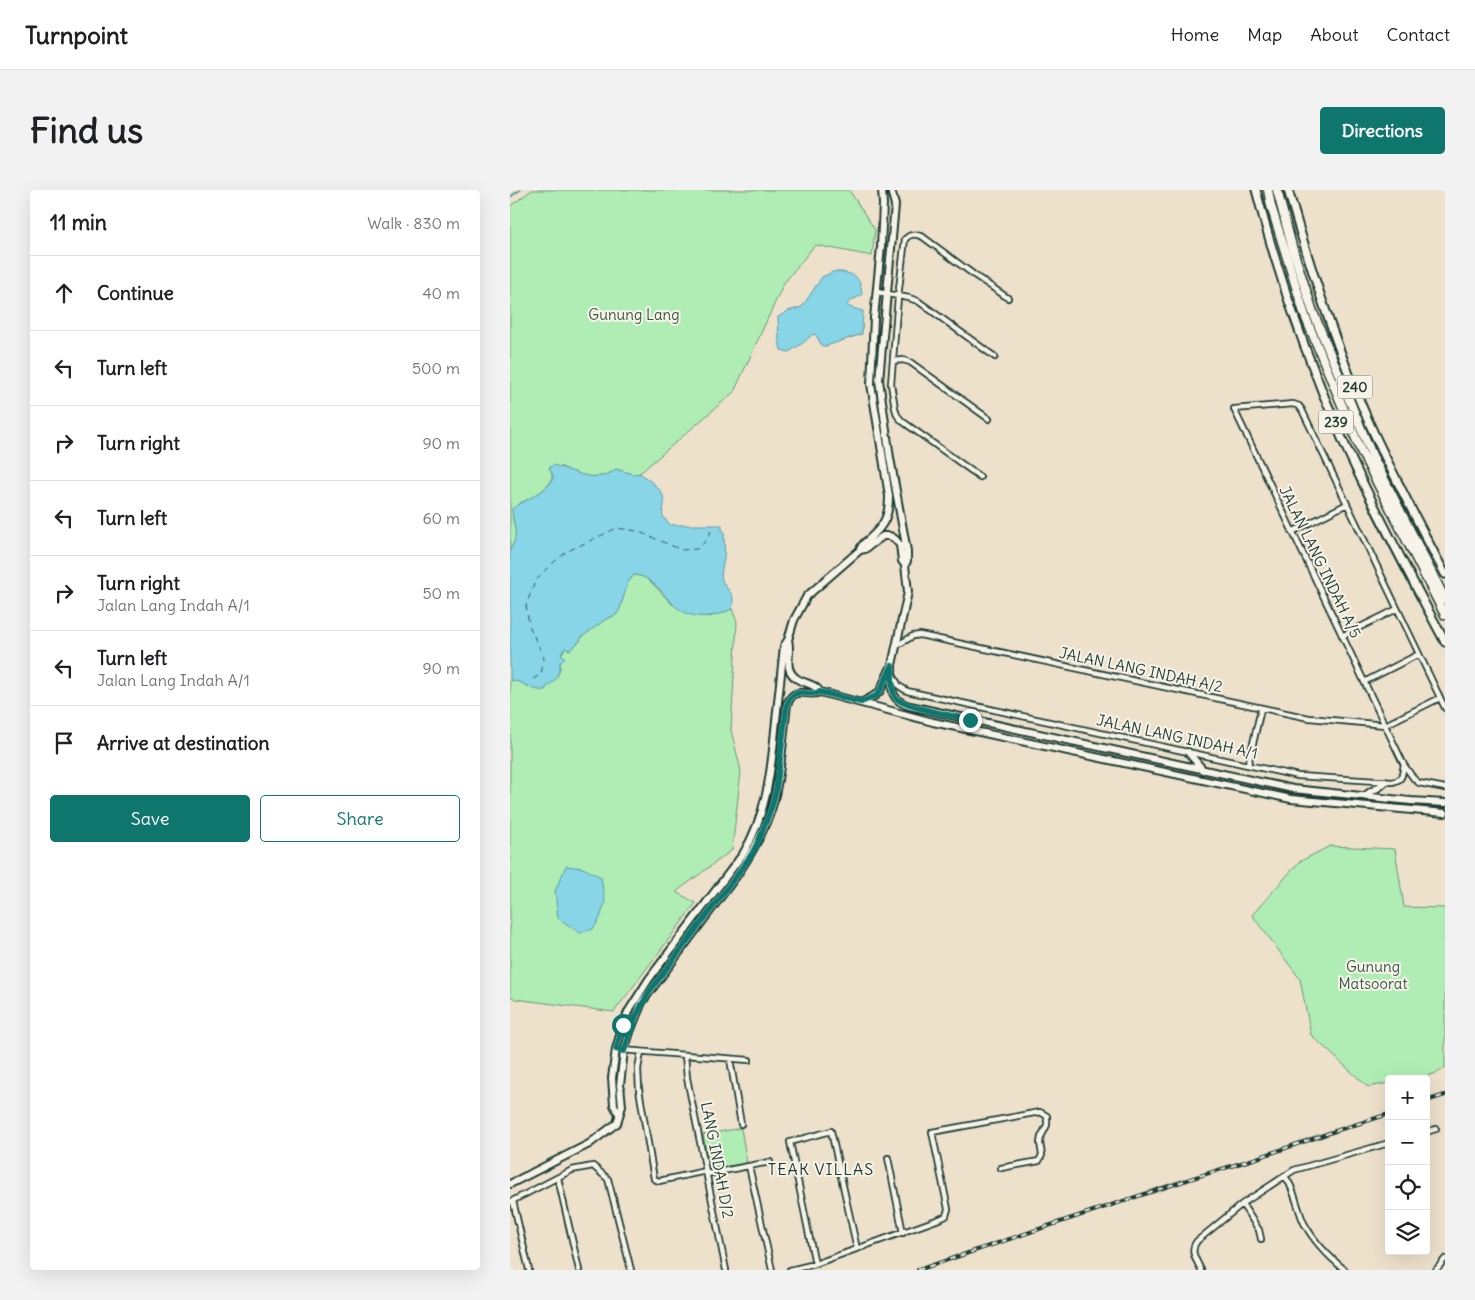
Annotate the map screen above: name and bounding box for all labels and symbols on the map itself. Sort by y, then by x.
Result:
park label: Gunung Lang [588,305,680,324]
road number: 240 [1338,376,1372,398]
road number: 239 [1318,410,1354,433]
street label: JALAN LANG INDAH A/5 [1275,483,1366,641]
street label: JALAN LANG INDAH A/2 [1058,643,1224,696]
route end [959,709,982,732]
street label: JALAN LANG INDAH A/1 [1095,710,1259,763]
park label: Gunung Matsoorat [1339,957,1407,993]
route start [612,1014,635,1037]
street label: LANG INDAH D/2 [697,1100,738,1220]
district label: TEAK VILLAS [768,1159,874,1179]

